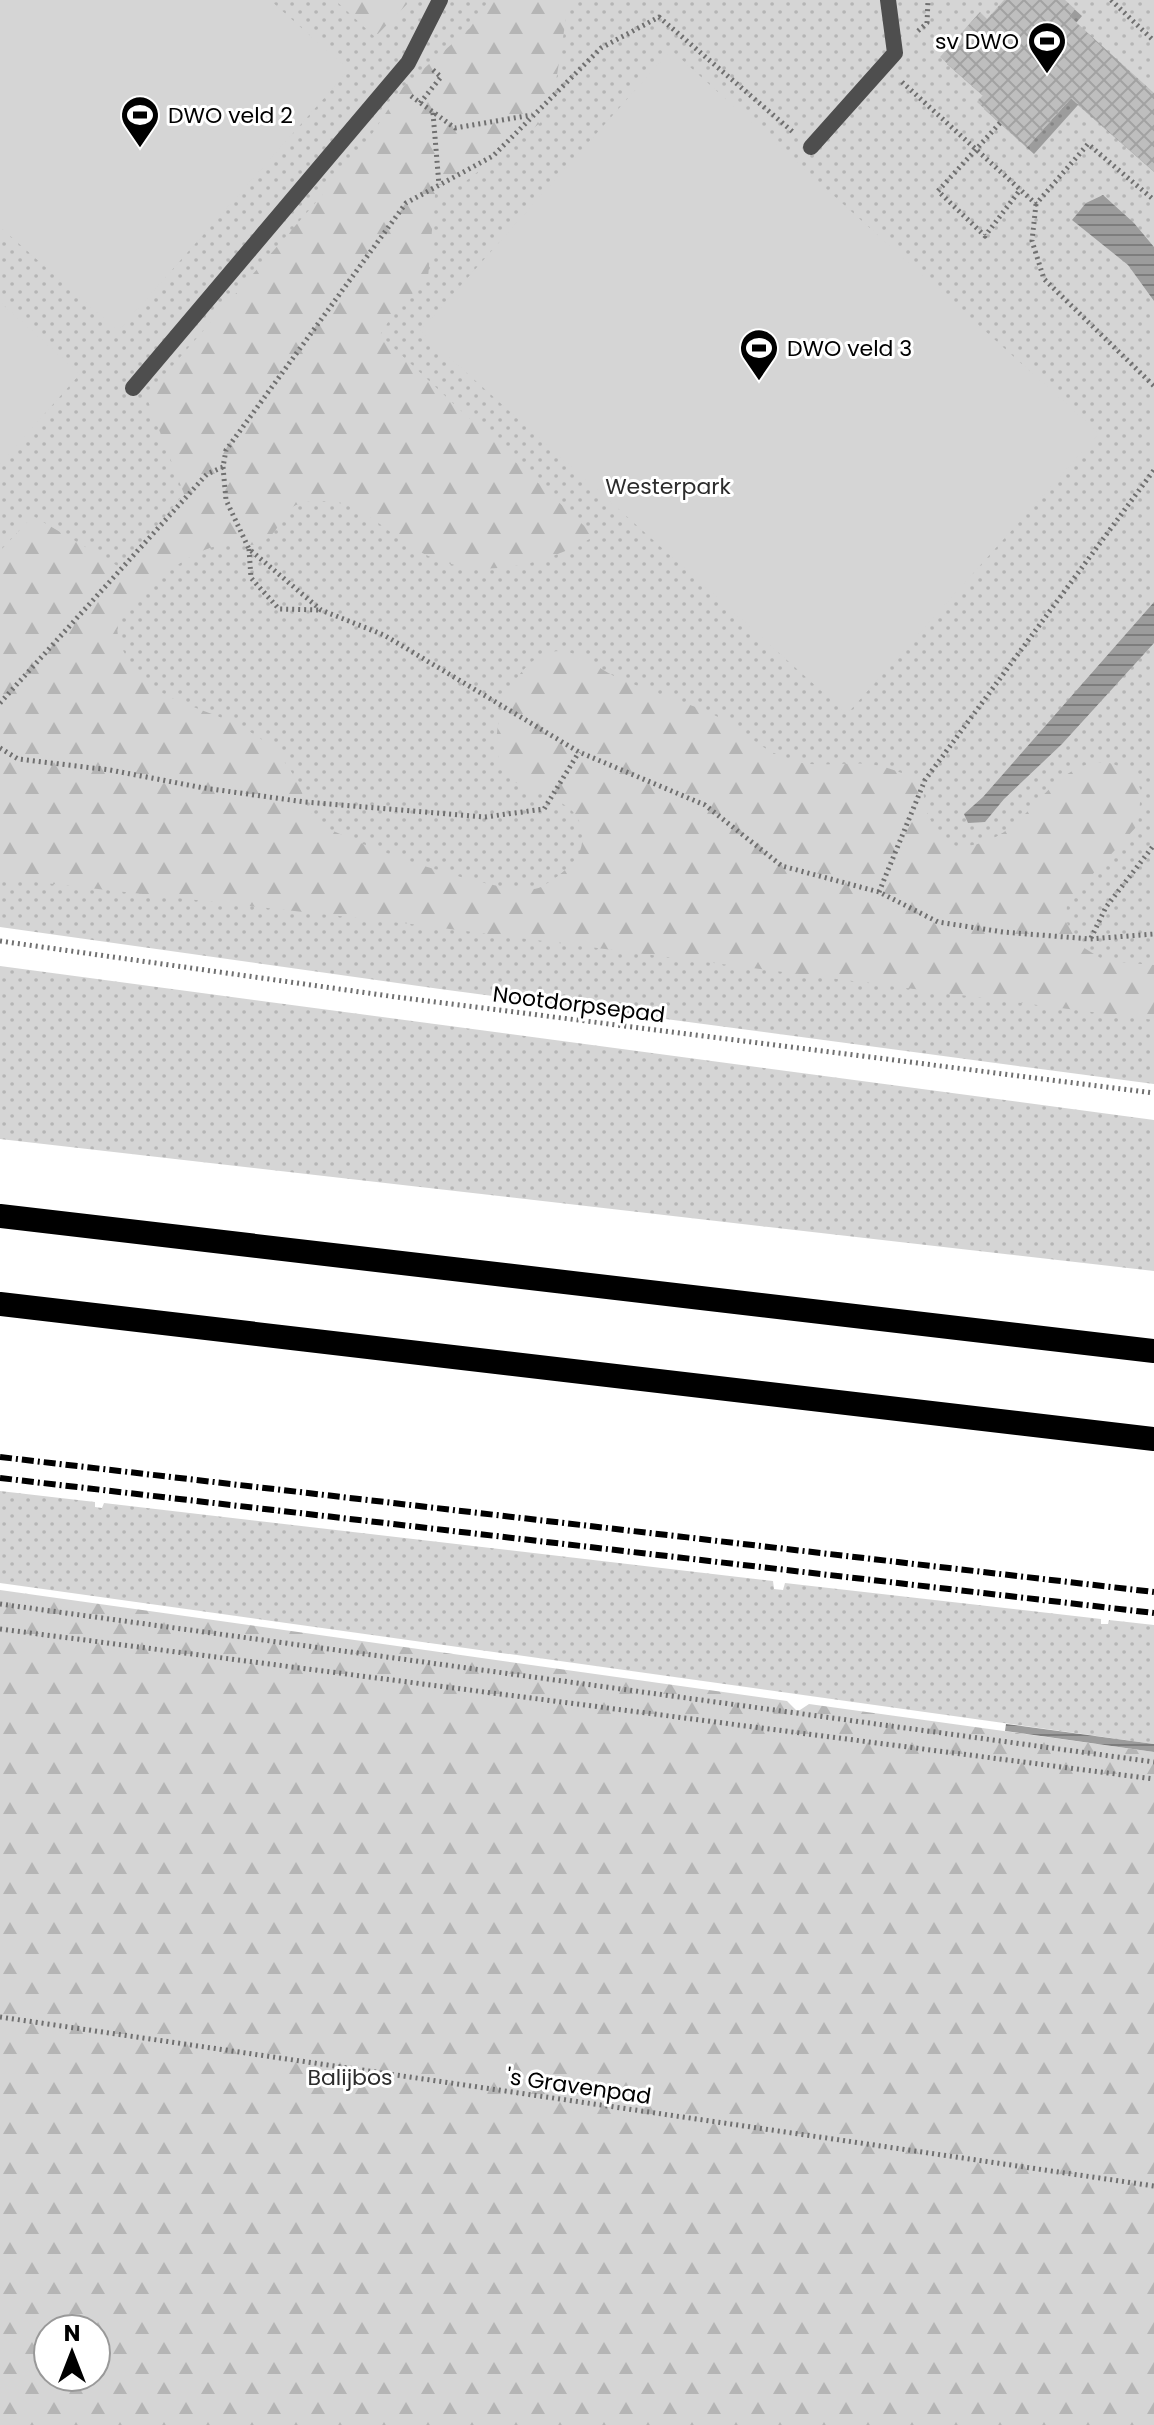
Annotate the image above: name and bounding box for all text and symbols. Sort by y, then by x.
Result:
sports icon: sv DWO [1026,20,1068,75]
place label: sv DWO [935,26,1019,57]
sports icon: DWO veld 2 [119,94,161,149]
place label: DWO veld 2 [168,100,293,131]
sports icon: DWO veld 3 [738,327,780,382]
place label: DWO veld 3 [787,333,912,364]
park label: Westerpark [605,471,732,502]
street label: Nootdorpsepad [491,979,667,1030]
street label: 's Gravenpad [505,2061,653,2112]
park label: Balijbos [307,2062,393,2093]
north arrow [32,2313,112,2393]
text: N [64,2318,80,2349]

